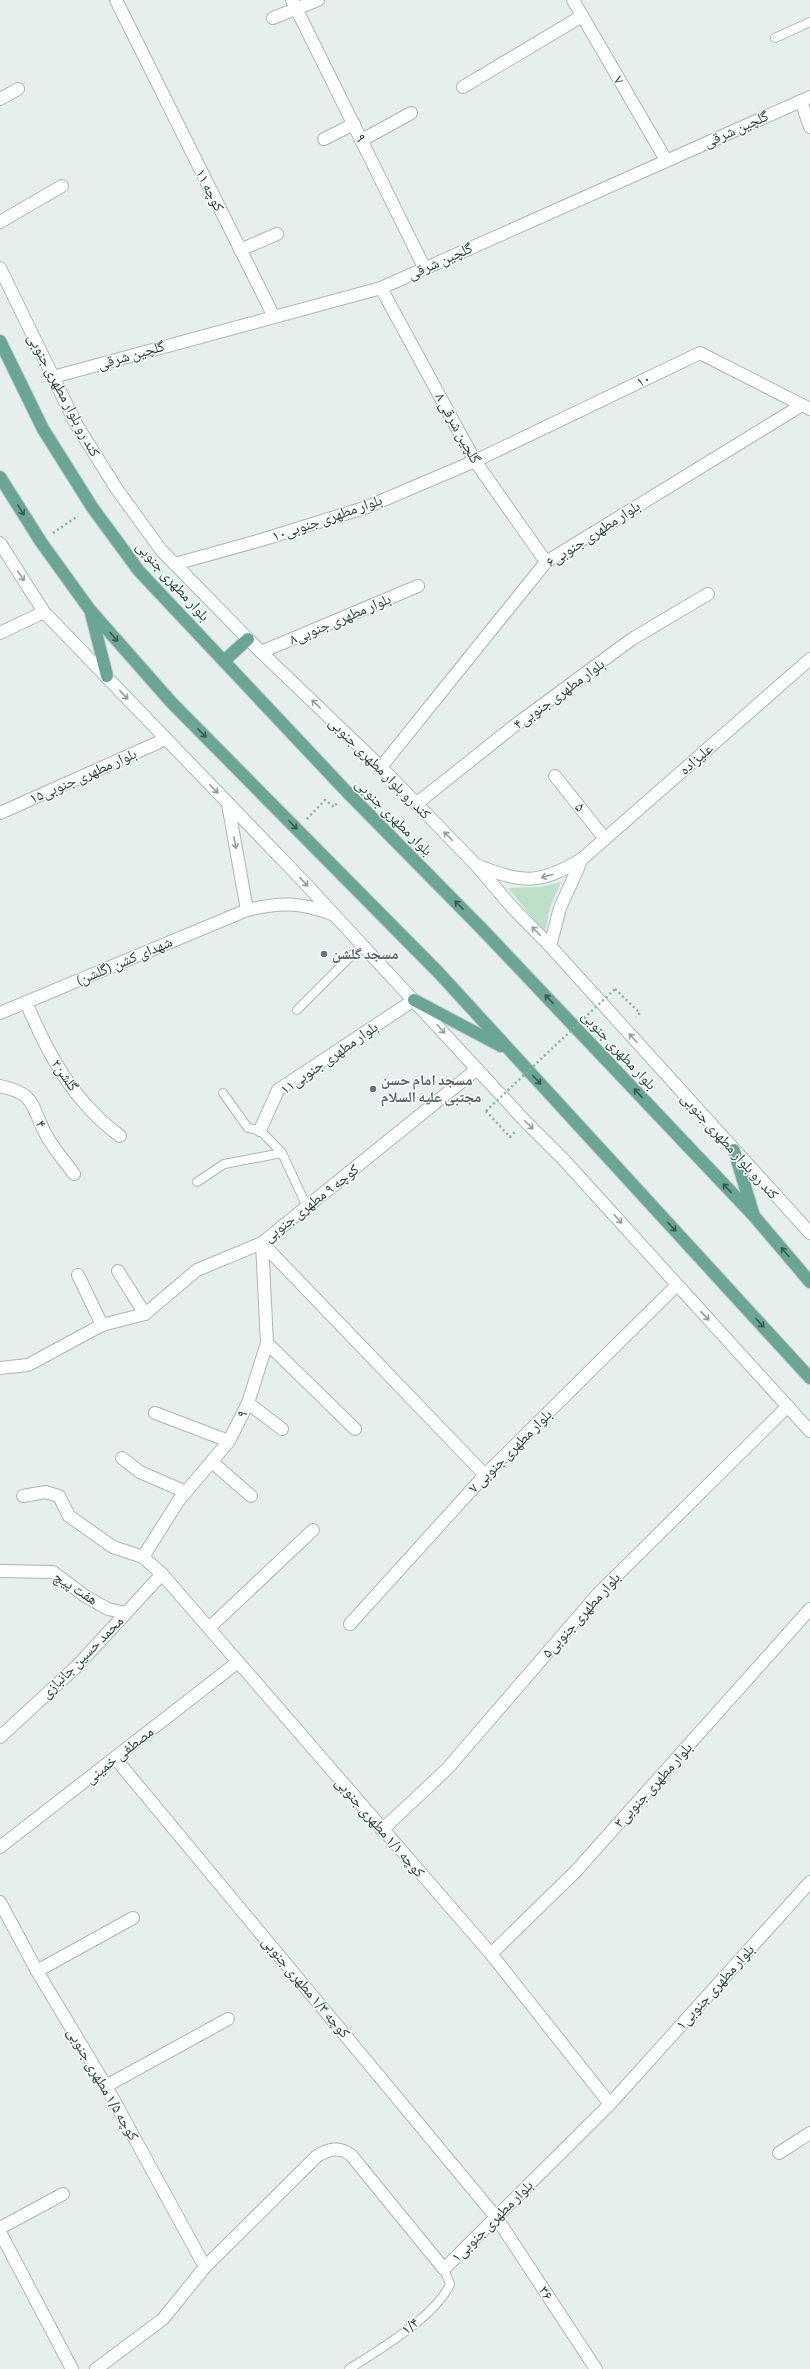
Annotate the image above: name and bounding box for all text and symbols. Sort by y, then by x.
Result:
street label: ۷ [610,74,627,87]
street label: گلچین شرقی [702,108,772,152]
street label: ۹ [352,132,369,145]
street label: کوچه ۱۱ [192,167,227,214]
street label: گلچین شرقی [406,240,476,284]
street label: کند رو بلوار مطهری جنوبی [23,331,102,460]
street label: گلچین شرقی [96,339,167,374]
street label: ۱۰ [634,371,653,390]
street label: ۸ گلچین شرقی [430,390,483,467]
street label: بلوار مطهری جنوبی۱۰ [270,493,385,546]
street label: بلوار مطهری جنوبی۶ [544,499,644,572]
one-way arrow [17,504,25,515]
street label: بلوار مطهری جنوبی [132,538,212,626]
one-way arrow [17,570,25,582]
street label: ۸بلوار مطهری جنوبی [287,591,394,649]
one-way arrow [110,632,119,642]
street label: بلوار مطهری جنوبی۴ [511,656,609,734]
one-way arrow [119,690,129,700]
one-way arrow [311,700,321,709]
street label: کند رو بلوار مطهری جنوبی [325,713,435,823]
one-way arrow [197,728,207,738]
street label: علیزاده [677,741,717,778]
street label: بلوار مطهری جنوبی۱۵ [27,746,140,809]
street label: بلوار مطهری جنوبی [352,775,436,859]
one-way arrow [209,784,218,794]
street label: ۵ [572,800,588,815]
one-way arrow [288,820,298,830]
one-way arrow [443,831,453,841]
one-way arrow [232,836,240,849]
one-way arrow [541,873,554,880]
one-way arrow [299,877,308,887]
one-way arrow [454,900,463,910]
one-way arrow [531,926,540,936]
street label: شهدای کشن (گلشن) [74,934,175,990]
place label: مسجد گلشن [332,947,399,963]
marker: مسجد گلشن [319,949,329,959]
one-way arrow [544,994,553,1004]
street label: بلوار مطهری جنوبی [577,1008,659,1094]
street label: بلوار مطهری جنوبی۱۱ [278,1019,382,1099]
one-way arrow [436,1024,445,1034]
one-way arrow [628,1033,637,1043]
street label: گلشن۲ [47,1056,81,1096]
place label: مسجد امام حسن مجتبی علیه السلام [381,1073,481,1107]
one-way arrow [532,1075,542,1085]
marker: مسجد امام حسن مجتبی علیه السلام [368,1084,378,1094]
one-way arrow [634,1089,643,1099]
street label: کند رو بلوار مطهری جنوبی [677,1090,781,1204]
street label: ۴ [32,1118,49,1130]
one-way arrow [524,1120,534,1129]
street label: کوچه ۹ مطهری جنوبی [261,1162,363,1247]
one-way arrow [722,1183,732,1193]
one-way arrow [613,1214,622,1224]
one-way arrow [667,1222,676,1232]
one-way arrow [780,1247,789,1258]
one-way arrow [700,1311,710,1321]
one-way arrow [755,1318,765,1328]
street label: ۷ بلوار مطهری جنوبی [466,1407,556,1497]
street label: ۹ [234,1408,251,1421]
street label: هفت پیچ [50,1569,100,1610]
street label: ۵بلوار مطهری جنوبی [539,1570,625,1662]
street label: محمد حسین جانبازی [38,1613,128,1703]
street label: مصطفی خمینی [82,1724,158,1788]
street label: بلوار مطهری جنوبی۳ [611,1740,697,1832]
street label: کوچه ۱/۱ مطهری جنوبی [331,1774,427,1882]
street label: کوچه ۱/۳ مطهری جنوبی [257,1934,352,2042]
street label: ۱بلوار مطهری جنوبی [673,1942,759,2034]
street label: کوچه ۱/۵ مطهری جنوبی [62,2025,141,2144]
street label: ۱بلوار مطهری جنوبی [449,2178,537,2266]
street label: ۳۶ [536,2284,556,2303]
street label: ۱/۴ [399,2315,422,2338]

